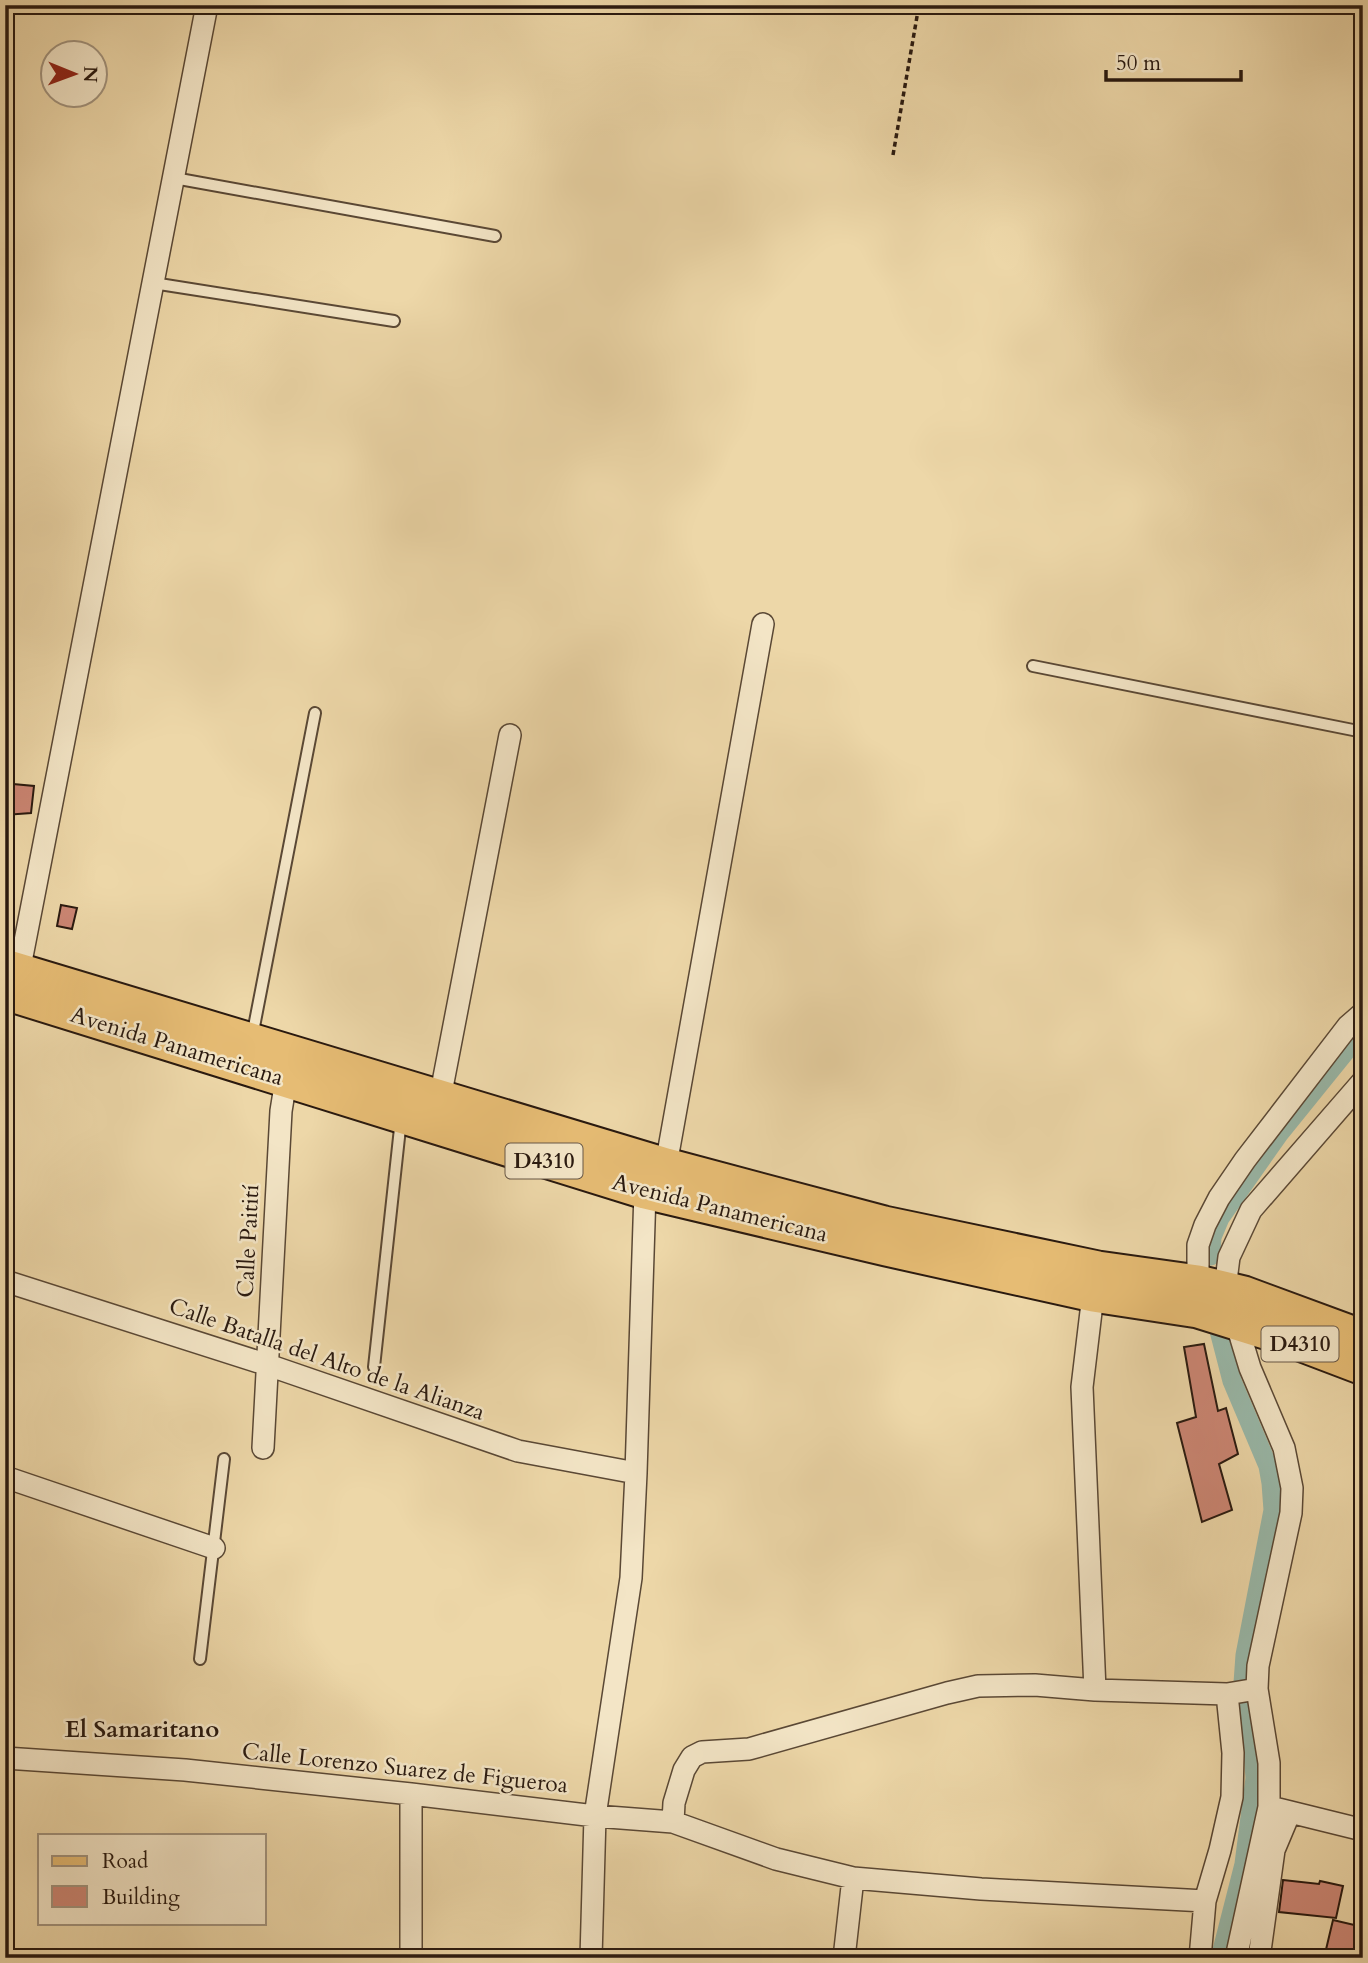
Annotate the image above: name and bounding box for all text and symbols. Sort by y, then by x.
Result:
north arrow [38,38,108,108]
scale bar [1106,38,1240,82]
text: 50 m [1116,49,1161,78]
text: N [77,66,103,83]
street label: Avenida Panamericana [67,999,287,1093]
road number: D4310 [505,1144,582,1178]
street label: Avenida Panamericana [609,1166,831,1250]
street label: Calle Paitití [230,1184,266,1298]
street label: Calle Batalla del Alto de la Alianza [165,1290,489,1428]
road number: D4310 [1262,1326,1338,1362]
district label: El Samaritano [65,1713,219,1746]
street label: Calle Lorenzo Suarez de Figueroa [241,1735,570,1801]
legend [38,1834,266,1924]
text: Road [102,1847,148,1876]
text: Building [102,1883,180,1912]

